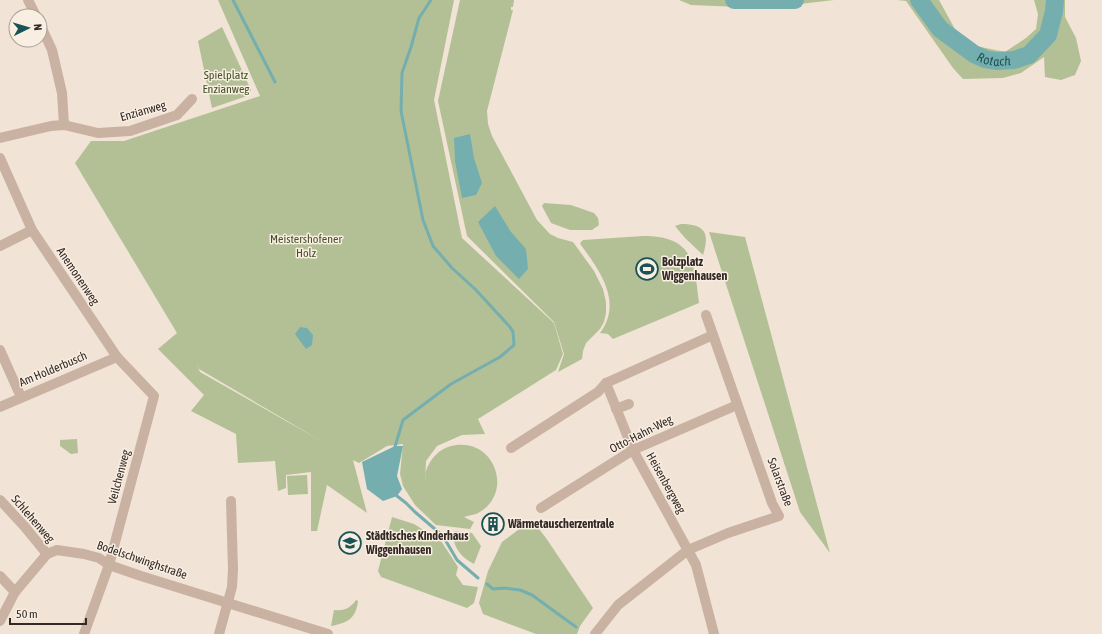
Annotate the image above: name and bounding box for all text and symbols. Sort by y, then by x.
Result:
north arrow [8,8,48,48]
text: N [32,23,44,31]
water label: Rotach [975,49,1012,69]
park label: Spielplatz Enzianweg [202,68,250,96]
street label: Enzianweg [118,98,168,124]
park label: Meistershofener Holz [270,232,342,260]
street label: Anemonenweg [54,245,103,308]
place label: Bolzplatz Wiggenhausen [661,255,727,283]
sports icon: Bolzplatz Wiggenhausen [634,256,660,282]
street label: Am Holderbusch [17,348,89,390]
street label: Otto-Hahn-Weg [607,412,675,456]
street label: Veilchenweg [105,447,133,506]
street label: Heisenbergweg [643,450,689,517]
street label: Solarstraße [764,456,796,508]
street label: Schlehenweg [9,492,58,546]
building icon: Wärmetauscherzentrale [480,511,506,537]
place label: Wärmetauscherzentrale [507,517,615,531]
place label: Städtisches Kinderhaus Wiggenhausen [365,529,469,557]
school or university icon: Städtisches Kinderhaus Wiggenhausen [337,530,363,556]
street label: Bodelschwinghstraße [95,538,189,582]
scale bar [10,600,86,626]
text: 50 m [16,607,38,621]

